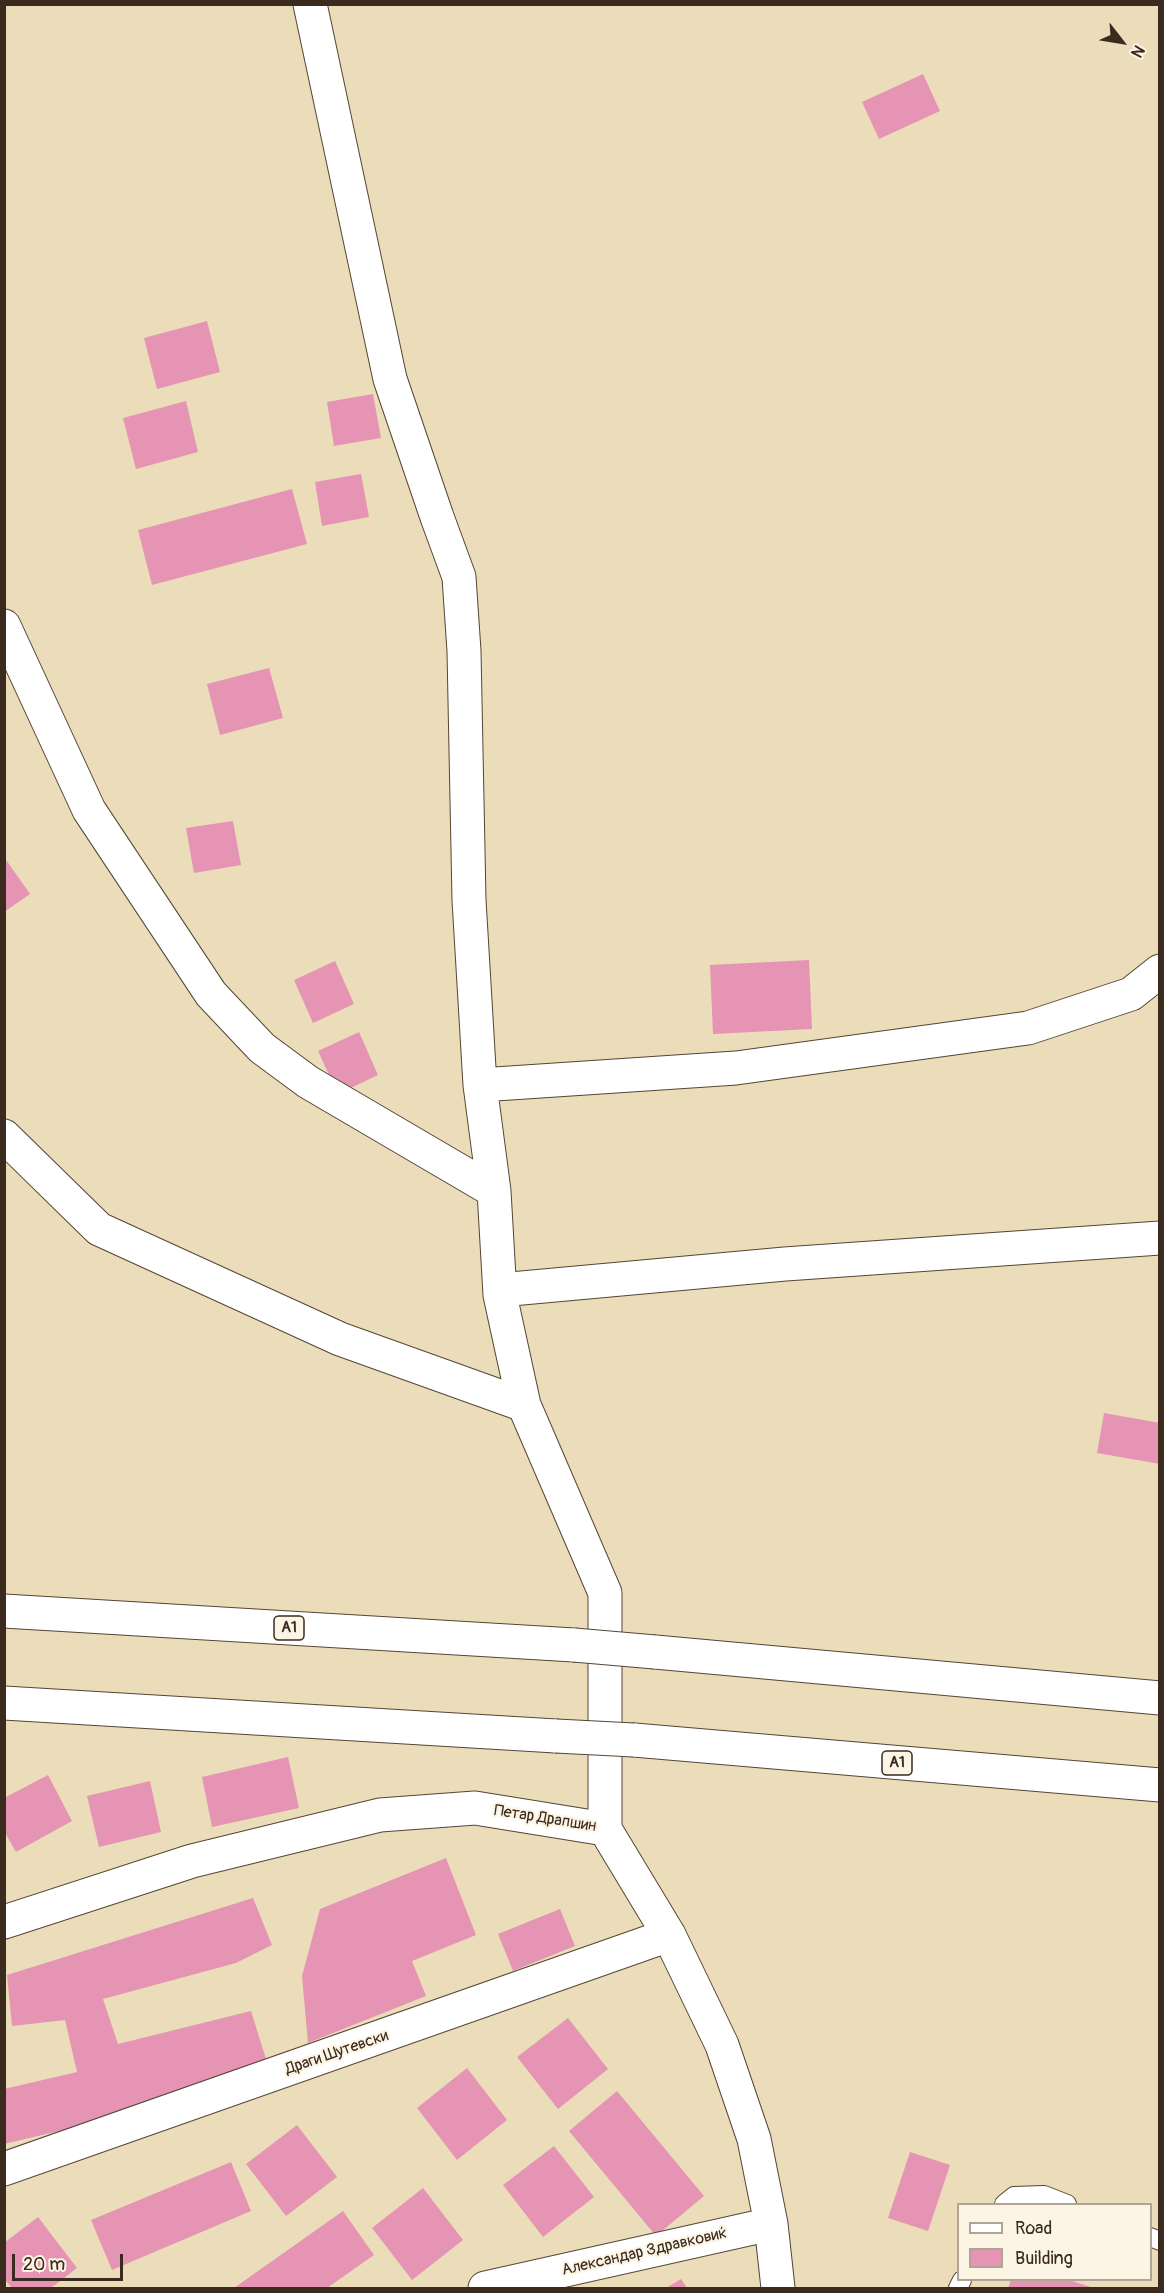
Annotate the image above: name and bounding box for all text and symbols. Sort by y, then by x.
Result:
north arrow [1092,12,1152,72]
text: N [1126,41,1149,61]
road number: A1 [274,1616,304,1640]
road number: A1 [882,1751,912,1775]
street label: Петар Драпшин [493,1801,597,1837]
street label: Драги Шутевски [283,2026,391,2080]
legend [957,2203,1152,2281]
text: Road [1015,2217,1052,2240]
street label: Александар Здравковиќ [560,2224,730,2280]
scale bar [15,2242,126,2280]
text: Building [1015,2247,1073,2270]
text: 20 m [23,2253,65,2276]

